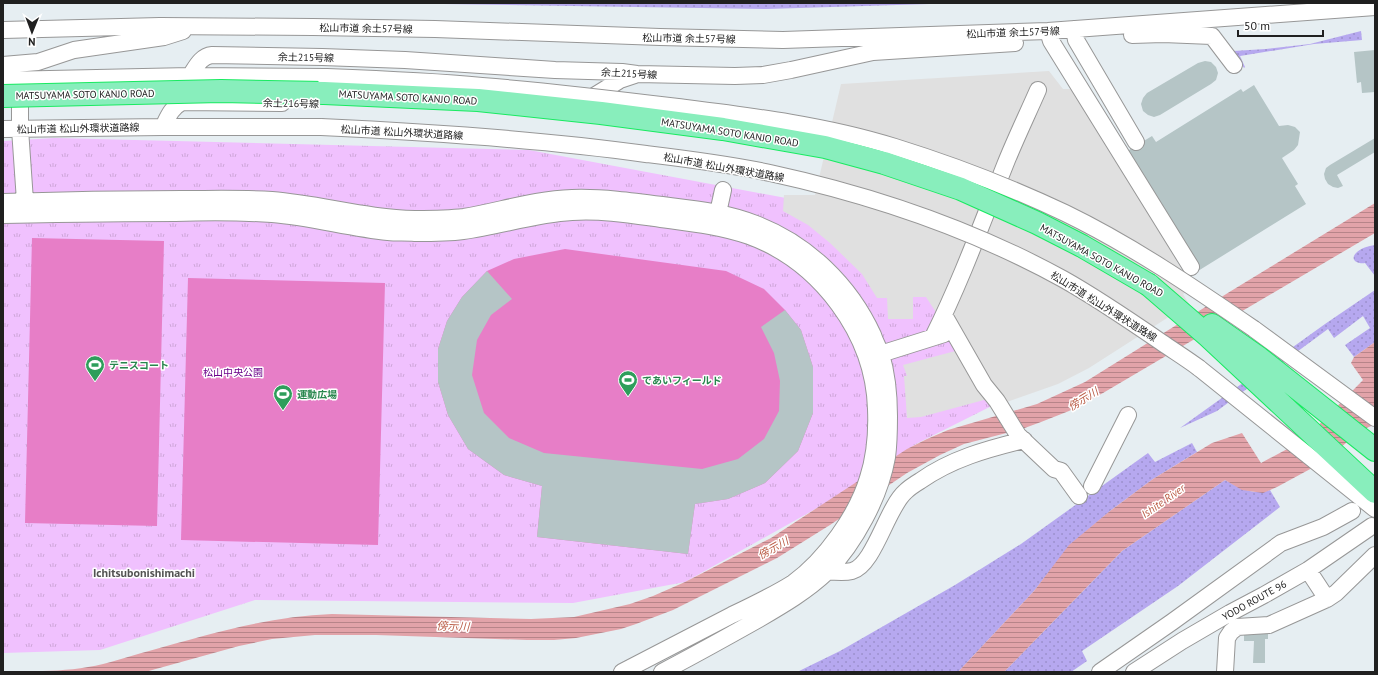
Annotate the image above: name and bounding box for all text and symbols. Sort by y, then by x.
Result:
north arrow [12,12,52,52]
scale bar [1238,12,1323,38]
text: 50 m [1244,18,1270,33]
street label: 松山市道 余土57号線 [319,21,413,36]
street label: 松山市道 余土57号線 [966,24,1060,41]
street label: 松山市道 余土57号線 [642,31,736,46]
text: N [28,35,36,49]
street label: 余土215号線 [278,51,334,64]
street label: 余土215号線 [600,66,657,81]
street label: MATSUYAMA SOTO KANJO ROAD [16,87,155,102]
street label: MATSUYAMA SOTO KANJO ROAD [338,87,478,108]
street label: 余土216号線 [263,97,319,110]
street label: MATSUYAMA SOTO KANJO ROAD [660,115,799,150]
street label: 松山市道 松山外環状道路線 [17,121,139,136]
street label: 松山市道 松山外環状道路線 [340,123,464,142]
street label: 松山市道 松山外環状道路線 [662,150,785,185]
street label: MATSUYAMA SOTO KANJO ROAD [1038,221,1166,300]
street label: 松山市道 松山外環状道路線 [1048,268,1159,344]
sports icon: テニスコート [84,354,106,382]
place label: テニスコート [109,359,169,372]
park label: 松山中央公園 [203,366,263,379]
sports icon: であいフィールド [617,369,639,397]
place label: であいフィールド [642,374,722,387]
sports icon: 運動広場 [272,383,294,411]
water label: 傍示川 [1065,384,1102,413]
place label: 運動広場 [297,388,337,401]
water label: Ishite River [1139,480,1189,521]
water label: 傍示川 [755,533,792,562]
district label: Ichitsubonishimachi [93,565,195,580]
street label: YODO ROUTE 96 [1220,577,1289,623]
water label: 傍示川 [436,618,471,634]

